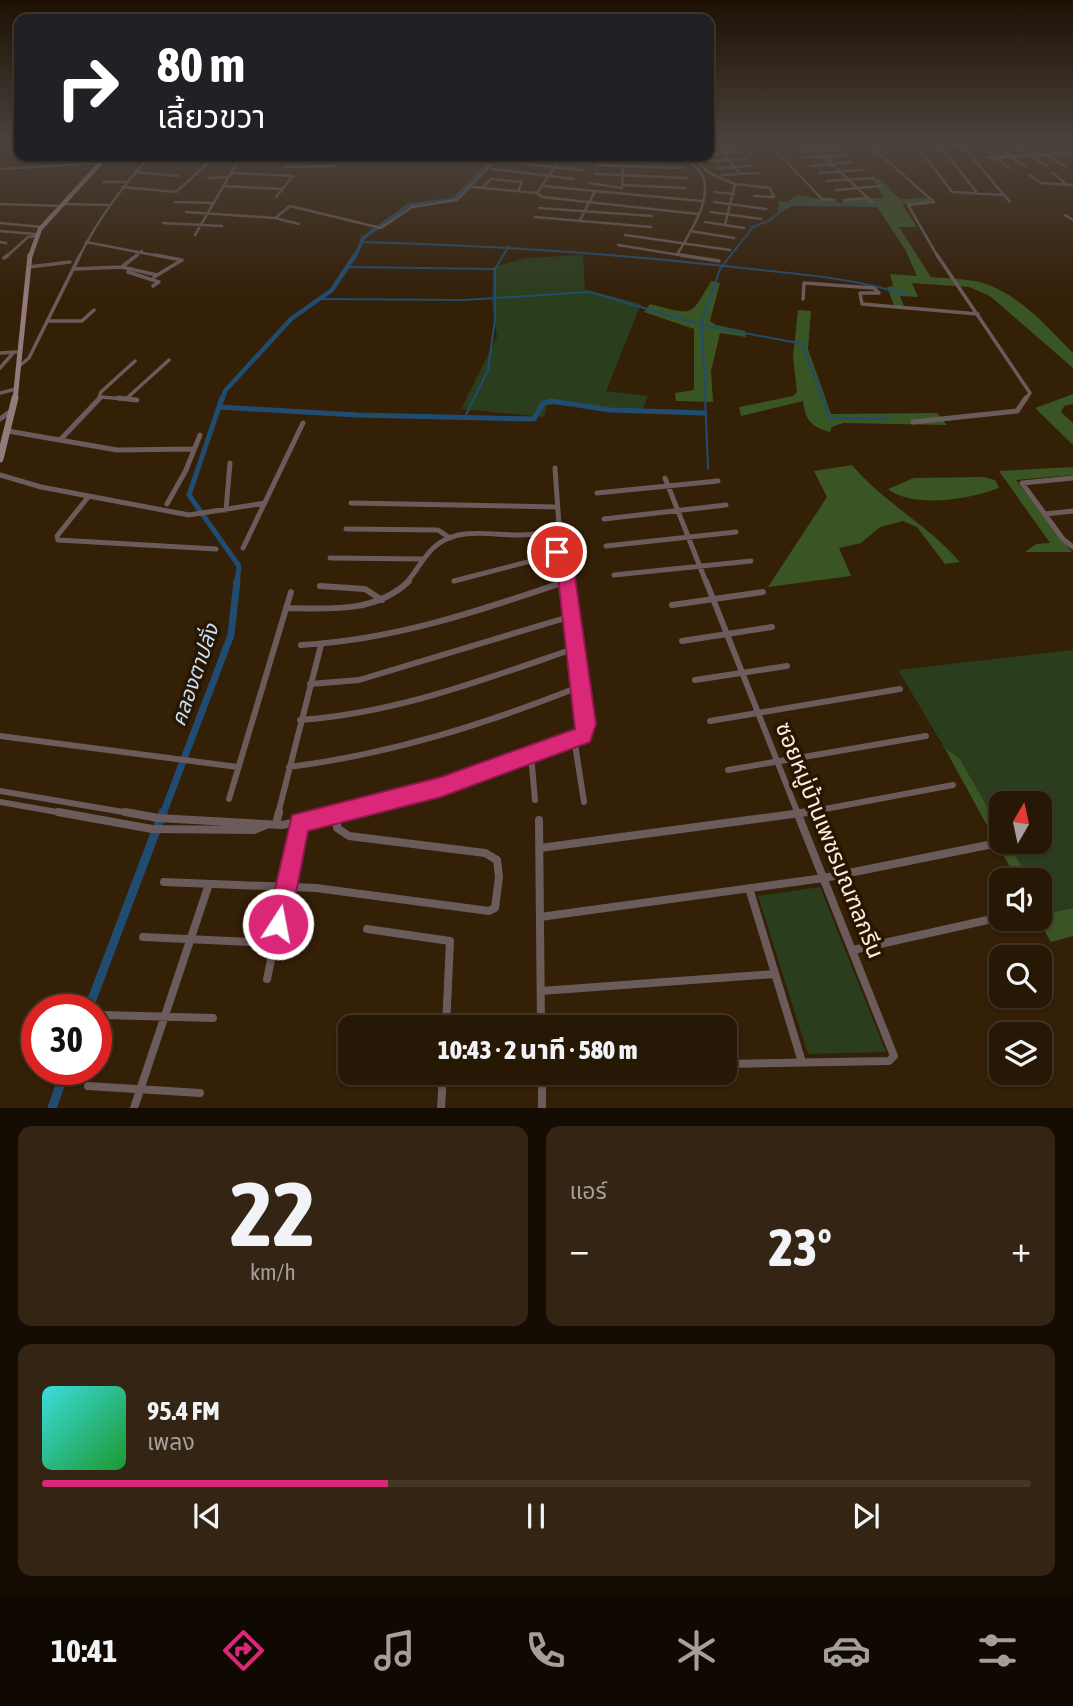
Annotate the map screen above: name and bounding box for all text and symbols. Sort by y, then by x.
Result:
text: 80 m [157,36,245,92]
icon: right [42,42,133,133]
text: เลี้ยวขวา [157,98,265,135]
pin [527,522,587,582]
icon: arrive [538,533,576,571]
water label: คลองตาปลั่ง [165,619,223,729]
street label: ซอยหมู่บ้านเพชรมณฑลกรีน [769,718,889,963]
north arrow [989,791,1052,854]
map controls [989,791,1052,1085]
button: sound [989,868,1052,931]
position arrow [241,887,315,961]
button: search [989,945,1052,1008]
speed limit sign: 30 [21,994,112,1085]
button: layers [989,1022,1052,1085]
text: 10:43 · 2 นาที · 580 m [438,1035,637,1065]
text: 22 [230,1161,316,1265]
text: แอร์ [570,1178,607,1204]
text: 23° [769,1217,832,1277]
text: − [570,1227,589,1270]
text: + [1011,1227,1031,1270]
text: km/h [250,1259,296,1285]
text: 95.4 FM [147,1396,220,1426]
text: เพลง [147,1429,195,1455]
icon: previous [188,1497,226,1535]
icon: pause [517,1497,555,1535]
icon: next [847,1497,885,1535]
icon: directions [219,1626,268,1675]
icon: music [370,1626,419,1675]
icon: phone [521,1626,570,1675]
icon: climate [672,1626,721,1675]
icon: car [822,1626,871,1675]
icon: filters [973,1626,1022,1675]
text: 10:41 [51,1632,117,1669]

